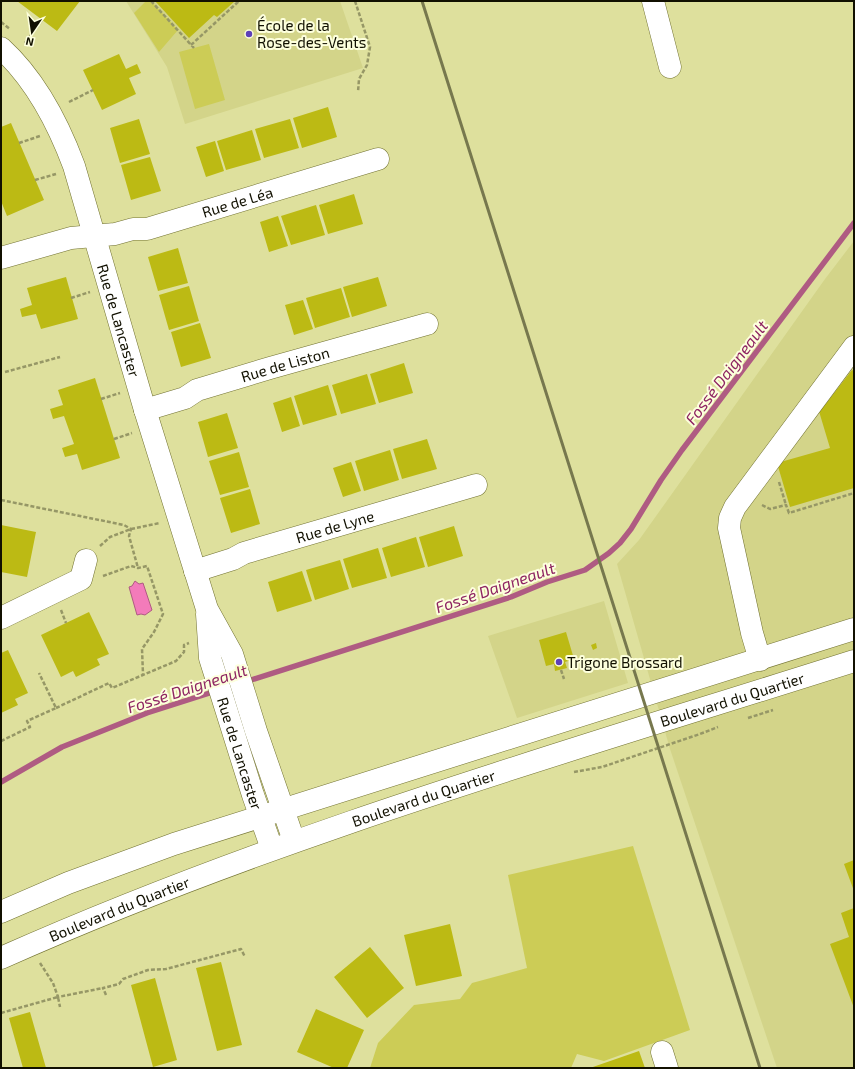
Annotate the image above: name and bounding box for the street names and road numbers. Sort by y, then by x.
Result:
street label: Rue de Léa [200,182,275,221]
street label: Rue de Lancaster [94,262,144,379]
street label: Rue de Liston [239,343,331,385]
street label: Rue de Lyne [294,506,376,546]
street label: Boulevard du Quartier [658,668,806,730]
street label: Rue de Lancaster [214,695,266,812]
street label: Boulevard du Quartier [349,766,497,830]
street label: Boulevard du Quartier [46,872,192,945]

